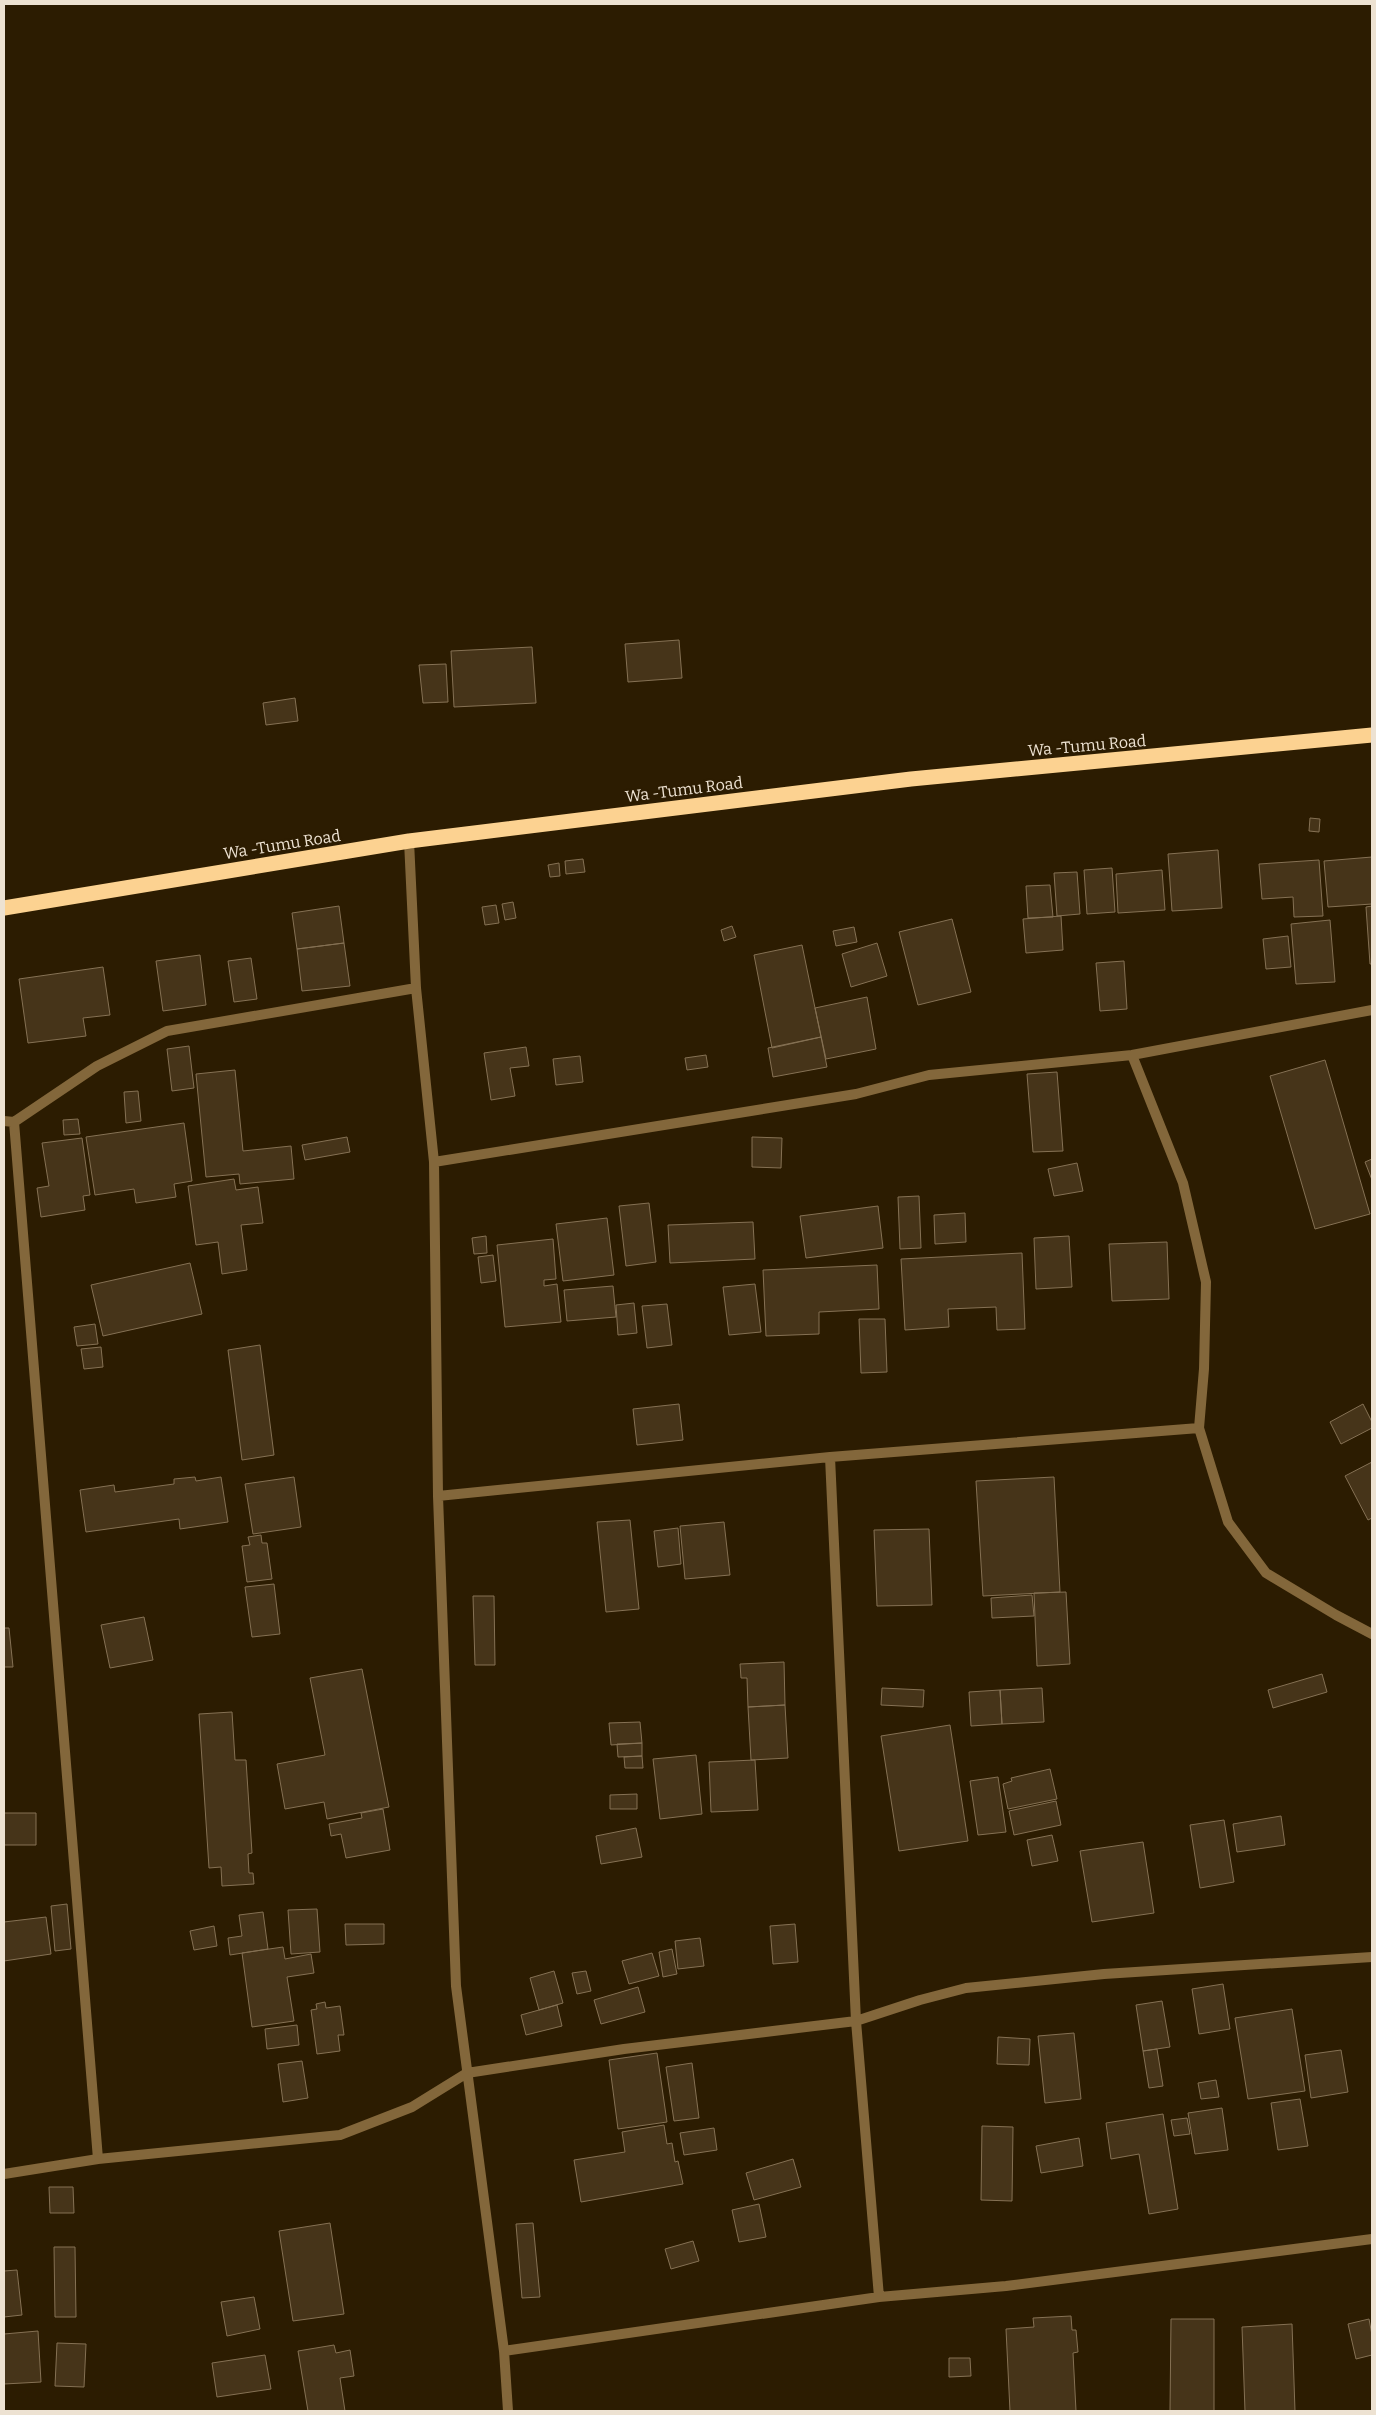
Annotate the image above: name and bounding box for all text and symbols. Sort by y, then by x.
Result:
street label: Wa -Tumu Road [1027,731,1147,760]
street label: Wa -Tumu Road [624,773,744,806]
street label: Wa -Tumu Road [222,826,343,863]

